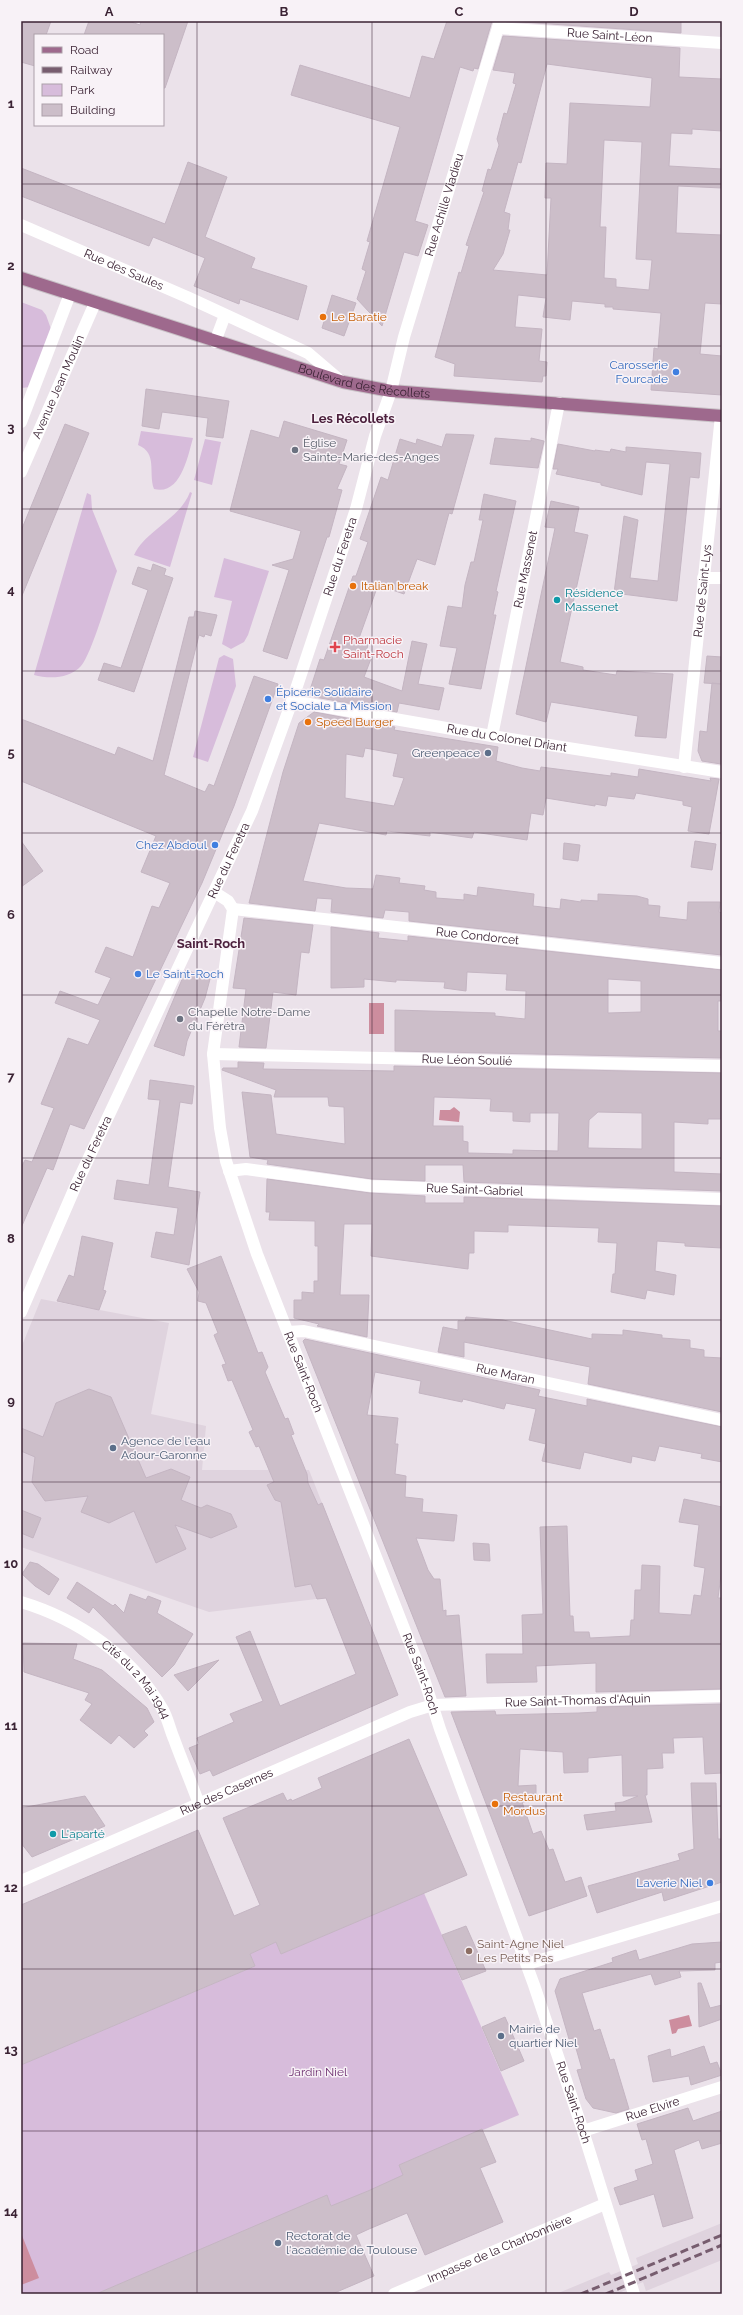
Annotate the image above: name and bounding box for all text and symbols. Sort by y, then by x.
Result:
text: A [105,4,114,19]
text: B [280,4,289,19]
text: C [455,4,464,19]
text: D [629,4,639,19]
street label: Rue Saint-Léon [567,26,653,45]
legend [34,34,164,126]
text: Road [70,43,99,57]
text: Railway [70,63,113,77]
text: Park [70,83,95,97]
text: 1 [8,96,15,111]
text: Building [70,103,116,117]
street label: Rue Achille Viadieu [422,152,466,258]
street label: Rue des Saules [82,246,166,293]
text: 2 [7,258,15,273]
place label: Le Baratie [331,310,387,324]
marker: Le Baratie [318,312,328,322]
street label: Avenue Jean Moulin [29,333,87,441]
place label: Carosserie Fourcade [610,358,668,386]
street label: Boulevard des Récollets [296,361,431,401]
marker: Carosserie Fourcade [671,367,681,377]
district label: Les Récollets [311,411,395,426]
text: 3 [7,420,15,435]
place label: Église Sainte-Marie-des-Anges [303,436,439,464]
marker: Église Sainte-Marie-des-Anges [290,445,300,455]
street label: Rue du Feretra [320,515,360,598]
street label: Rue Massenet [511,529,540,609]
street label: Rue de Saint-Lys [691,544,714,638]
place label: Italian break [361,579,429,593]
marker: Italian break [348,581,358,591]
text: 4 [7,582,15,597]
place label: Résidence Massenet [565,586,623,614]
marker: Résidence Massenet [552,595,562,605]
place label: Pharmacie Saint-Roch [343,633,404,661]
marker: Pharmacie Saint-Roch [330,642,340,652]
place label: Épicerie Solidaire et Sociale La Mission [276,685,392,713]
marker: Épicerie Solidaire et Sociale La Mission [263,694,273,704]
place label: Speed Burger [316,715,394,729]
marker: Speed Burger [303,717,313,727]
street label: Rue du Colonel Driant [446,721,568,755]
text: 5 [7,745,15,760]
place label: Greenpeace [412,746,480,760]
marker: Greenpeace [483,748,493,758]
street label: Rue du Feretra [205,820,253,901]
place label: Chez Abdoul [136,838,208,852]
marker: Chez Abdoul [210,840,220,850]
text: 6 [7,907,15,922]
street label: Rue Condorcet [435,924,520,948]
district label: Saint-Roch [177,936,245,951]
place label: Le Saint-Roch [146,967,224,981]
marker: Le Saint-Roch [133,969,143,979]
place label: Chapelle Notre-Dame du Férétra [188,1005,310,1033]
marker: Chapelle Notre-Dame du Férétra [175,1014,185,1024]
street label: Rue Léon Soulié [421,1052,512,1068]
text: 7 [7,1069,15,1084]
street label: Rue du Feretra [67,1114,115,1194]
street label: Rue Saint-Gabriel [426,1181,524,1199]
text: 8 [7,1231,15,1246]
street label: Rue Saint-Roch [281,1329,325,1414]
street label: Rue Maran [475,1361,536,1387]
text: 9 [7,1393,15,1408]
place label: Agence de l'eau Adour-Garonne [121,1434,210,1462]
marker: Agence de l'eau Adour-Garonne [108,1443,118,1453]
text: 10 [4,1556,18,1571]
street label: Rue Saint-Roch [399,1631,442,1716]
street label: Cité du 2 Mai 1944 [99,1637,173,1721]
street label: Rue Saint-Thomas d'Aquin [505,1691,651,1710]
text: 11 [5,1718,18,1733]
street label: Rue des Casernes [178,1765,275,1818]
place label: Restaurant Mordus [503,1790,563,1818]
marker: Restaurant Mordus [490,1799,500,1809]
place label: L'aparté [61,1827,105,1841]
marker: L'aparté [48,1829,58,1839]
place label: Laverie Niel [636,1876,703,1890]
marker: Laverie Niel [705,1878,715,1888]
text: 12 [4,1880,18,1895]
place label: Saint-Agne Niel Les Petits Pas [477,1937,565,1965]
marker: Saint-Agne Niel Les Petits Pas [464,1946,474,1956]
place label: Mairie de quartier Niel [509,2022,578,2050]
marker: Mairie de quartier Niel [496,2031,506,2041]
text: 13 [4,2042,18,2057]
street label: Rue Saint-Roch [553,2059,593,2145]
park label: Jardin Niel [289,2065,348,2079]
street label: Rue Elvire [624,2094,681,2124]
text: 14 [4,2204,18,2219]
street label: Impasse de la Charbonnière [426,2212,574,2286]
place label: Rectorat de l'académie de Toulouse [286,2229,417,2257]
marker: Rectorat de l'académie de Toulouse [273,2238,283,2248]

